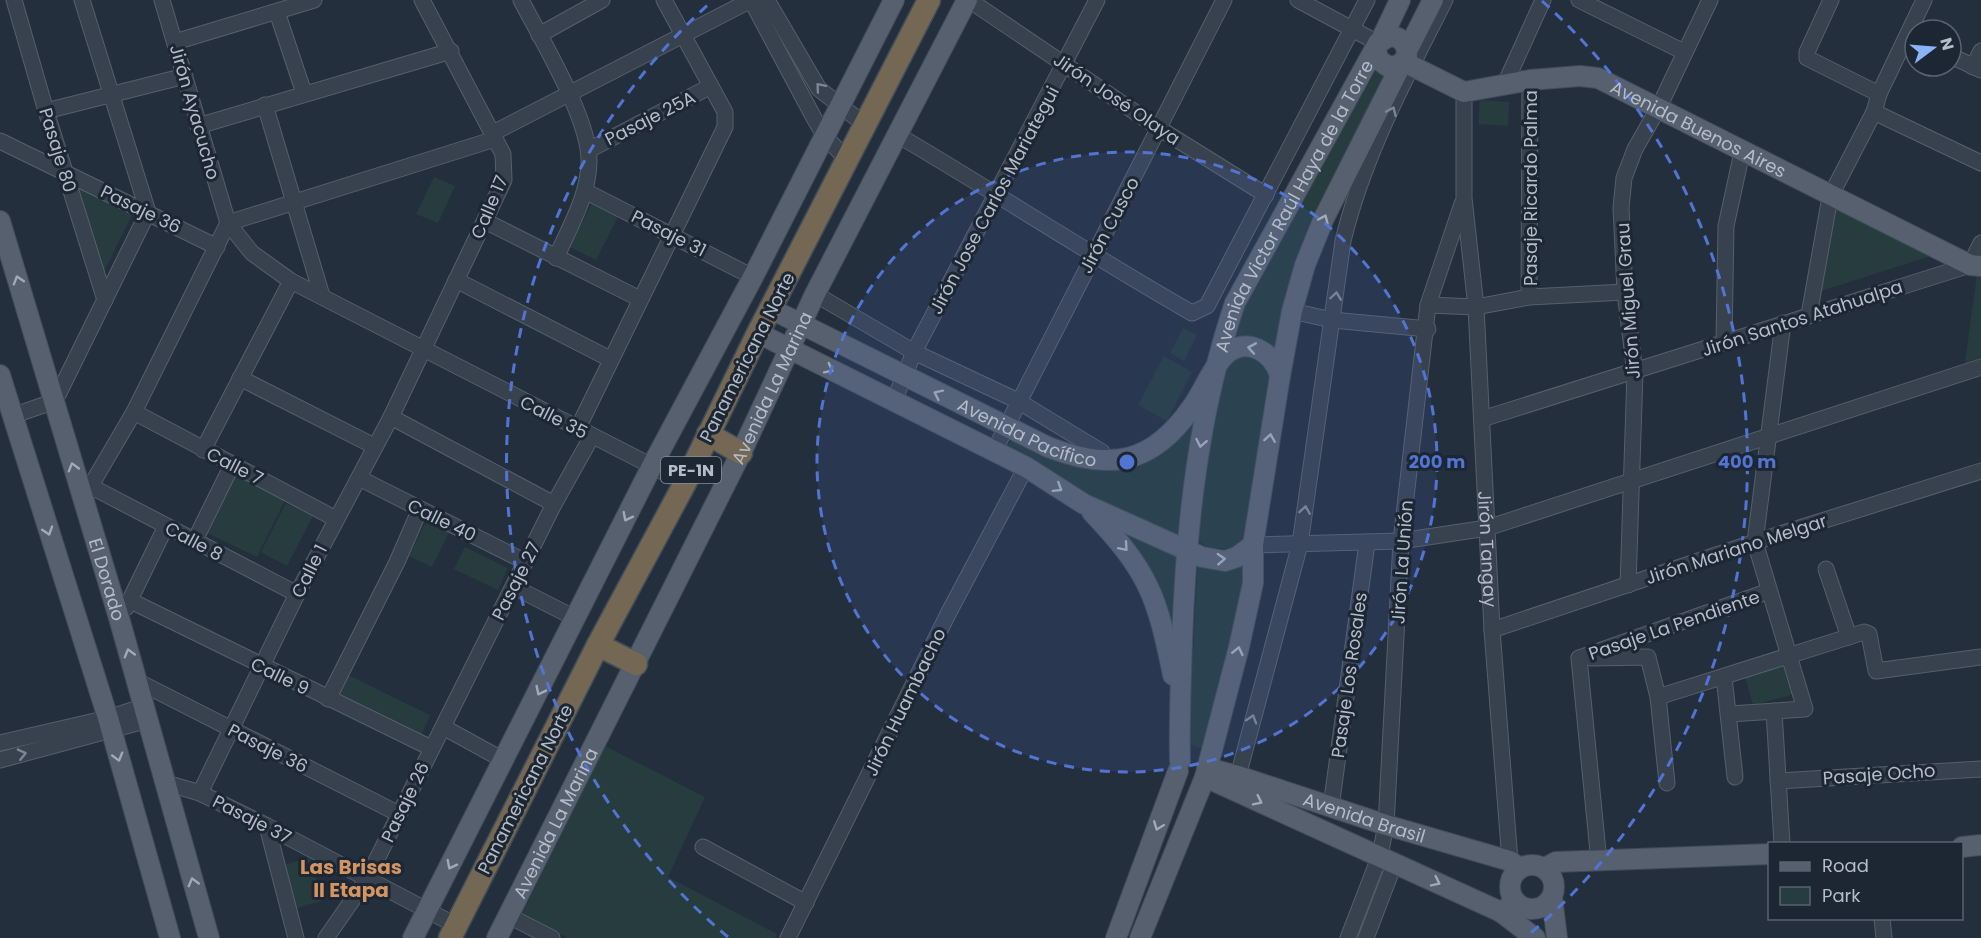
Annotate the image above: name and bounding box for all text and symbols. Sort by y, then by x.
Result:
north arrow [1903,18,1963,78]
text: N [1934,35,1960,53]
street label: Jirón Ayacucho [164,42,226,182]
street label: Jirón José Olaya [1049,47,1185,151]
street label: Avenida Victor Raúl Haya de la Torre [1208,55,1379,355]
street label: Avenida Buenos Aires [1606,74,1791,183]
street label: Jirón Jose Carlos Mariategui [923,82,1065,318]
one-way arrow [816,83,827,94]
street label: Pasaje 25A [600,85,700,151]
street label: Pasaje Ricardo Palma [1518,90,1543,286]
street label: Pasaje 80 [33,105,83,195]
one-way arrow [1385,106,1397,117]
street label: Calle 17 [465,171,514,242]
street label: Jirón Cusco [1073,172,1145,278]
street label: Pasaje 36 [97,179,185,239]
street label: Pasaje 31 [627,203,711,263]
one-way arrow [1317,214,1329,225]
street label: Jirón Miguel Grau [1610,222,1646,380]
street label: Panamericana Norte [693,268,801,446]
street label: Jirón Santos Atahualpa [1698,274,1906,362]
one-way arrow [13,275,25,286]
one-way arrow [1329,291,1341,301]
street label: Avenida La Marina [725,307,818,468]
one-way arrow [1248,343,1257,355]
one-way arrow [823,361,834,373]
street label: Calle 35 [516,389,592,445]
one-way arrow [934,390,945,401]
street label: Avenida Pacífico [954,392,1098,472]
one-way arrow [1264,433,1276,442]
one-way arrow [1195,438,1208,448]
street label: Calle 7 [202,441,268,491]
text: 200 m [1409,449,1465,474]
text: 400 m [1718,449,1776,474]
centre of rings [1117,452,1137,472]
road number: PE-1N [661,457,721,483]
one-way arrow [68,462,81,472]
one-way arrow [1052,480,1062,492]
street label: Jirón Tangay [1473,490,1503,608]
street label: Calle 40 [403,493,481,547]
street label: Jirón La Unión [1385,499,1419,625]
one-way arrow [1298,505,1311,515]
street label: Jirón Mariano Melgar [1642,508,1830,590]
one-way arrow [623,510,634,521]
street label: Calle 8 [161,515,227,567]
one-way arrow [41,525,54,536]
street label: El Dorado [83,535,132,624]
street label: Pasaje 27 [486,537,546,624]
street label: Calle 1 [285,540,333,602]
one-way arrow [1116,540,1127,551]
one-way arrow [1217,553,1226,566]
street label: Pasaje La Pendiente [1585,584,1763,666]
street label: Pasaje Los Rosales [1325,591,1373,759]
street label: Jirón Huambacho [858,624,952,780]
one-way arrow [1231,646,1244,656]
one-way arrow [124,649,136,659]
street label: Calle 9 [247,651,313,701]
one-way arrow [535,685,547,696]
street label: Panamericana Norte [471,700,579,878]
one-way arrow [1245,714,1257,725]
street label: Pasaje 36 [224,717,312,779]
street label: Avenida La Marina [507,743,603,902]
one-way arrow [17,749,27,762]
one-way arrow [111,752,123,762]
street label: Pasaje 26 [375,758,435,846]
street label: Pasaje Ocho [1822,758,1936,790]
street label: Avenida Brasil [1300,786,1428,848]
street label: Pasaje 37 [208,789,296,850]
one-way arrow [1252,793,1263,805]
one-way arrow [1153,820,1166,831]
legend [1768,842,1963,920]
district label: Las Brisas II Etapa [300,853,402,904]
text: Road [1822,853,1869,878]
one-way arrow [447,858,458,869]
one-way arrow [1429,874,1440,886]
one-way arrow [188,877,201,887]
text: Park [1822,883,1861,908]

